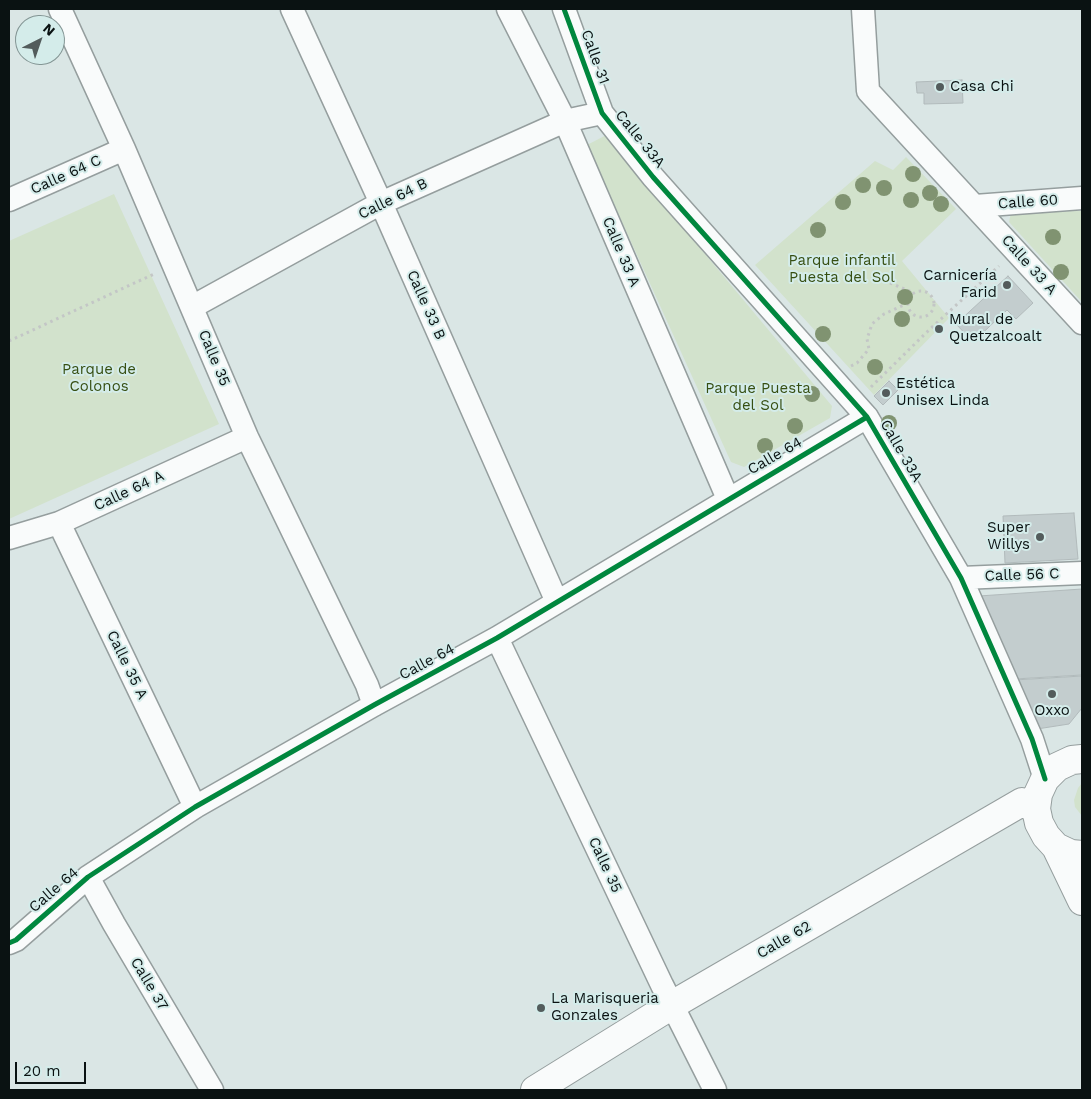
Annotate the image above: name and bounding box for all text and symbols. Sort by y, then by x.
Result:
north arrow [15,15,65,65]
text: N [40,20,58,39]
street label: Calle 31 [577,27,613,87]
place label: Casa Chi [950,78,1014,96]
marker: Casa Chi [934,81,946,93]
street label: Calle 33A [611,106,669,172]
street label: Calle 64 C [28,151,104,199]
street label: Calle 64 B [355,174,431,224]
street label: Calle 60 [997,191,1059,213]
street label: Calle 33 A [598,214,644,290]
street label: Calle 33 A [997,231,1061,299]
park label: Parque infantil Puesta del Sol [788,252,896,287]
street label: Calle 33 B [403,267,449,343]
place label: Carnicería Farid [923,267,997,302]
marker: Carnicería Farid [1001,279,1013,291]
place label: Mural de Quetzalcoalt [949,311,1042,346]
marker: Mural de Quetzalcoalt [933,323,945,335]
street label: Calle 35 [194,327,234,389]
park label: Parque de Colonos [62,361,136,396]
place label: Estética Unisex Linda [896,375,989,410]
park label: Parque Puesta del Sol [705,380,811,415]
marker: Estética Unisex Linda [880,387,892,399]
street label: Calle 33A [876,417,926,485]
street label: Calle 64 [745,433,805,479]
street label: Calle 64 A [91,467,167,515]
place label: Super Willys [987,519,1030,554]
marker: Super Willys [1034,531,1046,543]
street label: Calle 56 C [984,565,1060,585]
street label: Calle 35 A [103,628,151,702]
street label: Calle 64 [396,640,458,684]
marker: Oxxo [1046,688,1058,700]
place label: Oxxo [1034,702,1070,720]
street label: Calle 35 [584,834,626,896]
street label: Calle 64 [25,864,83,916]
street label: Calle 62 [754,917,814,963]
street label: Calle 37 [126,954,172,1014]
place label: La Marisqueria Gonzales [551,990,659,1025]
marker: La Marisqueria Gonzales [535,1002,547,1014]
scale bar [18,1052,89,1084]
text: 20 m [23,1062,61,1080]

